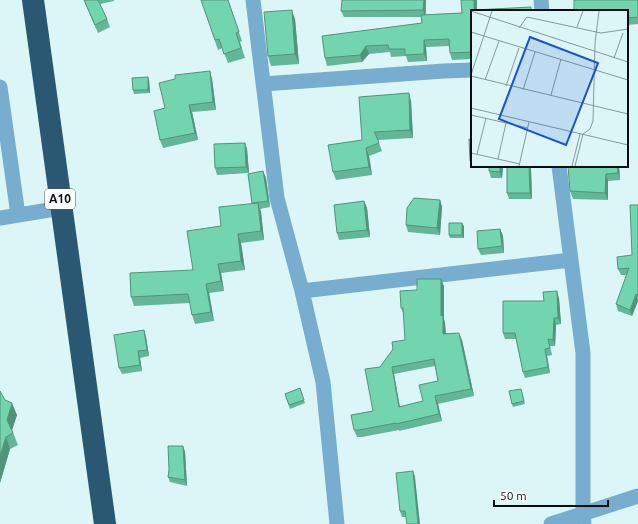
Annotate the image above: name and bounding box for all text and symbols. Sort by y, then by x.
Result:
inset map [471,10,628,167]
road number: A10 [45,189,75,209]
scale bar [494,482,608,508]
text: 50 m [500,489,527,502]

